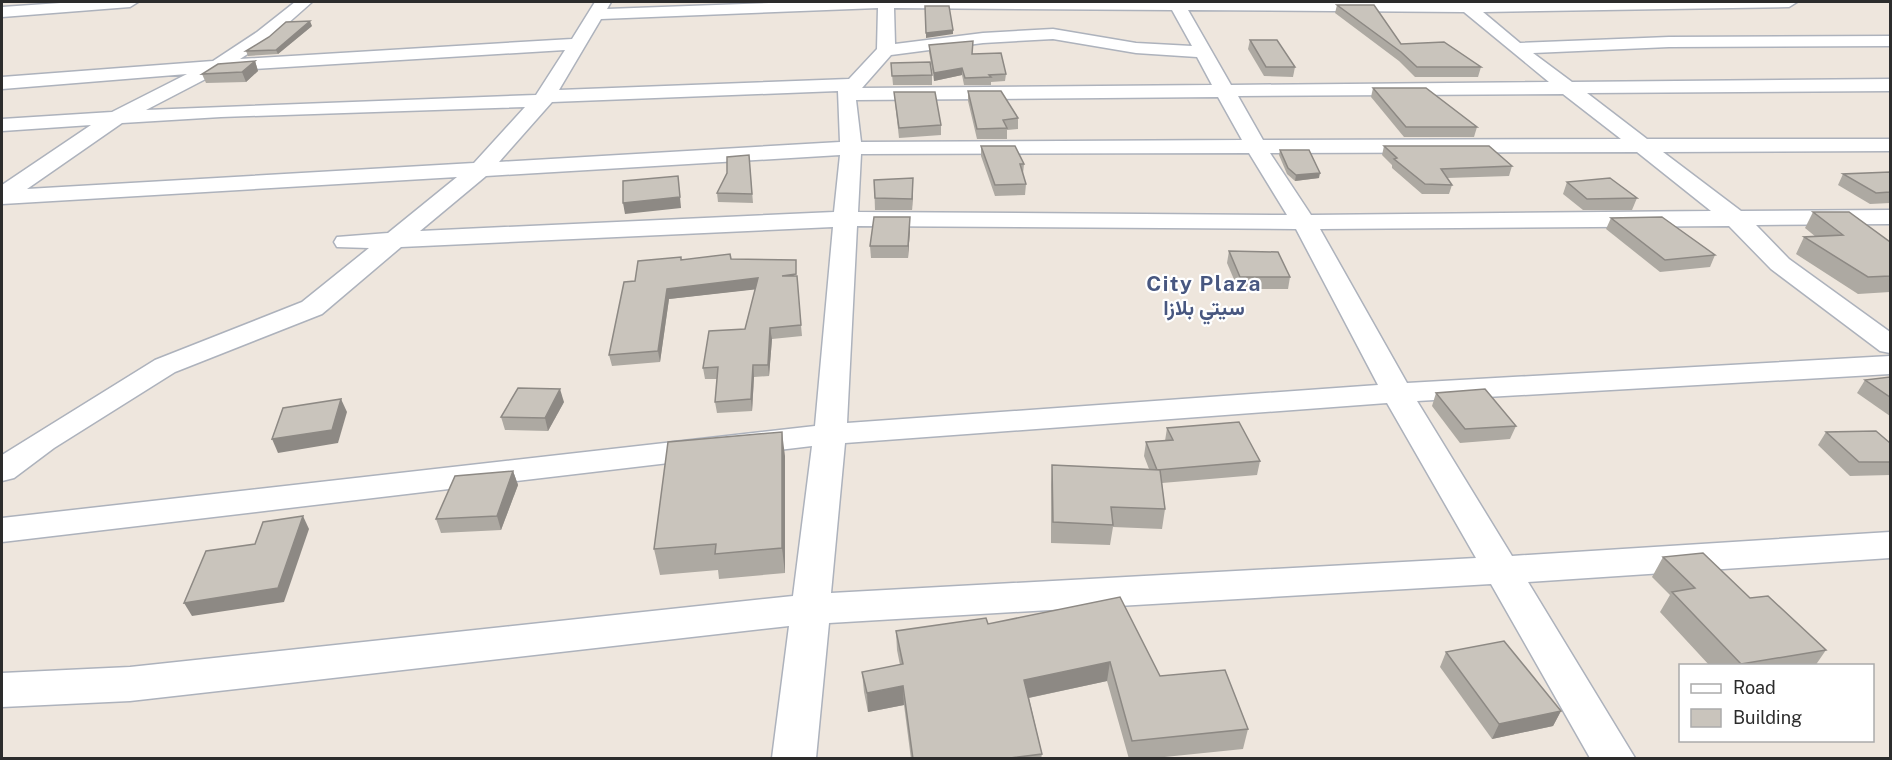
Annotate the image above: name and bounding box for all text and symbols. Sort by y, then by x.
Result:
district label: City Plaza سيتي بلازا [1146,271,1262,325]
legend [1679,664,1874,742]
text: Road [1733,677,1776,698]
text: Building [1733,707,1802,728]

